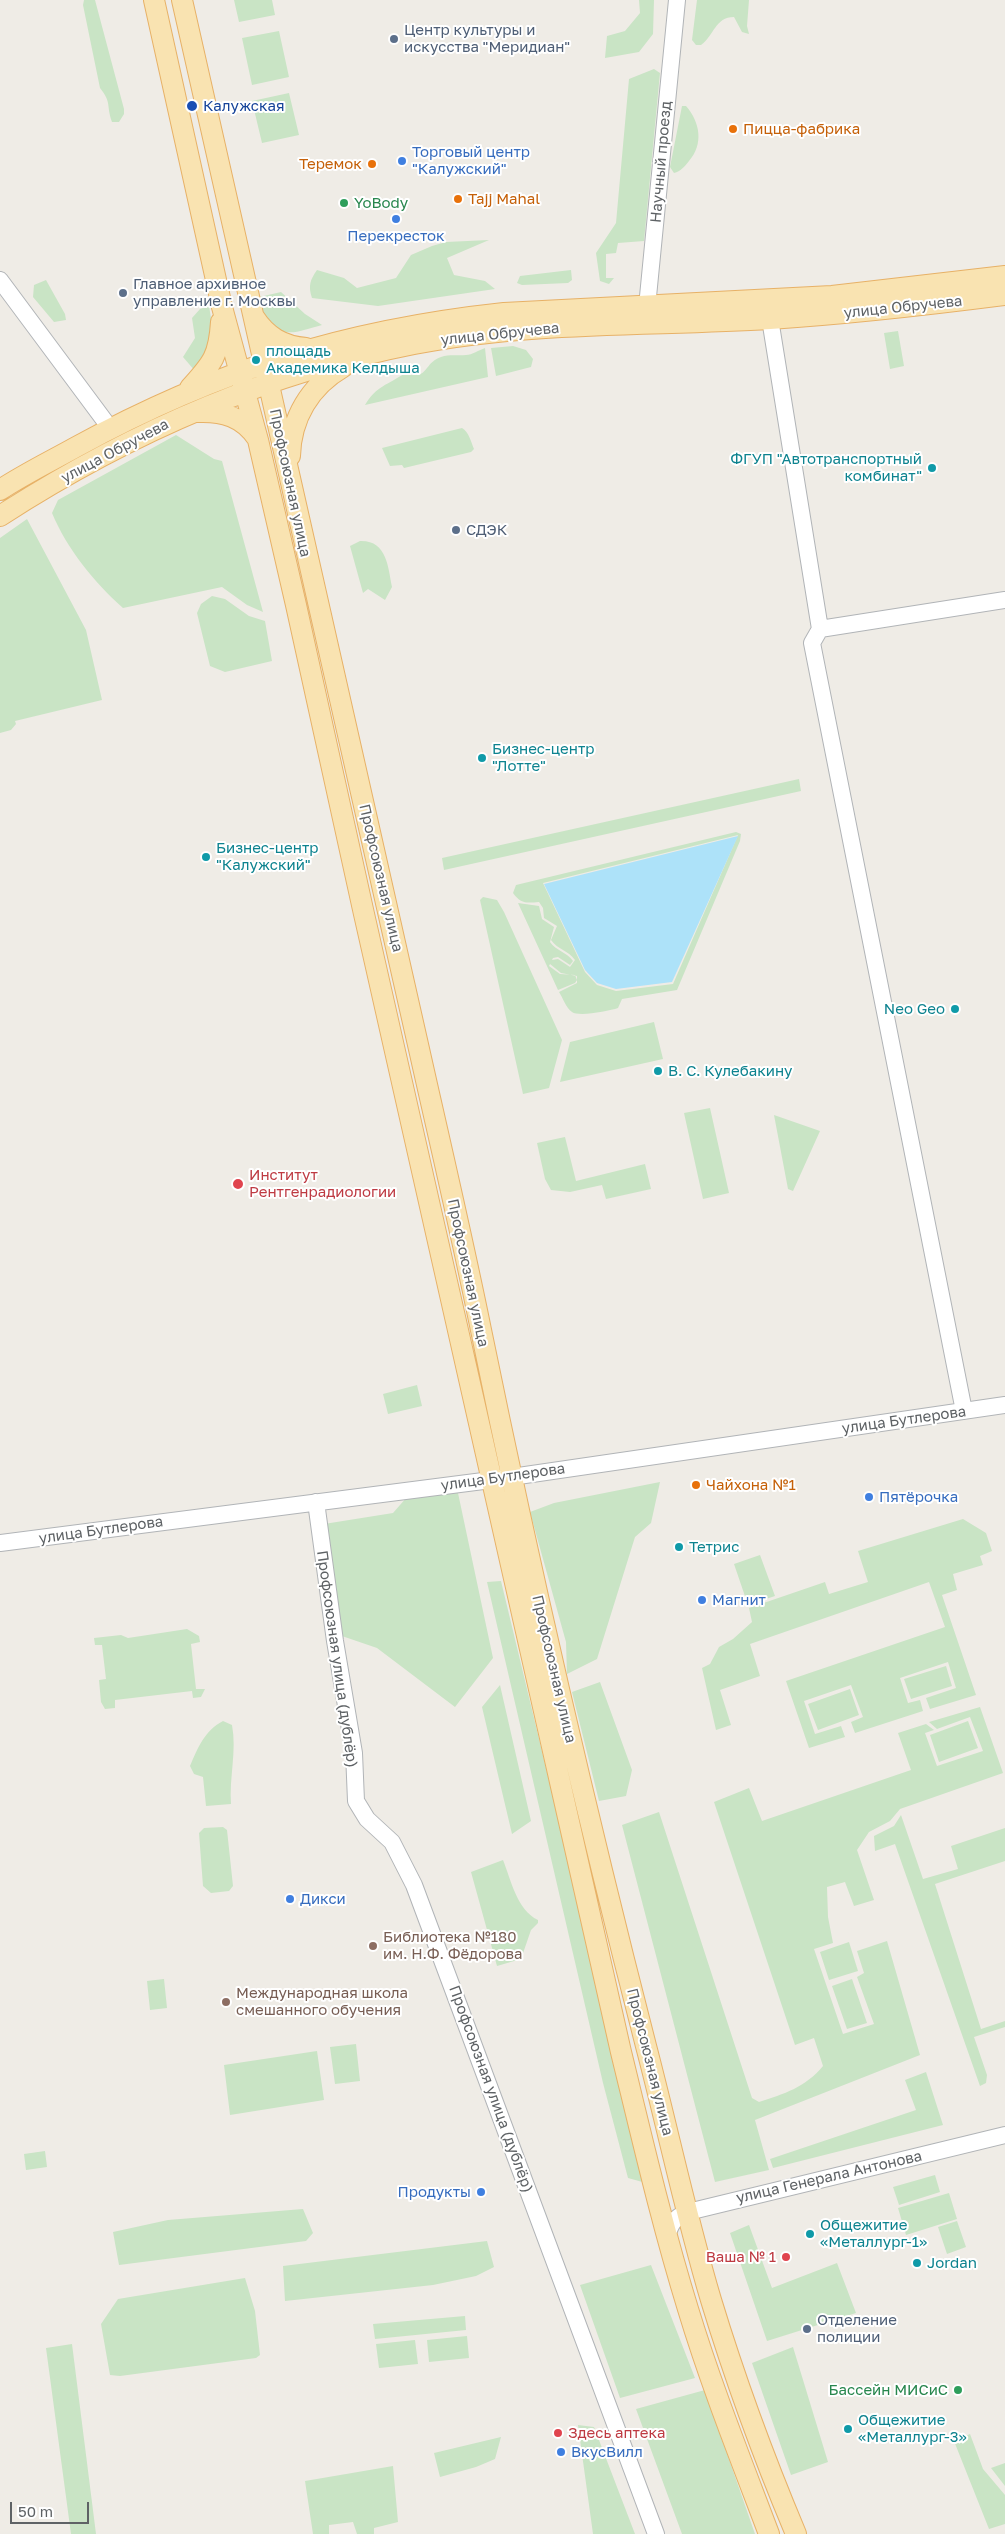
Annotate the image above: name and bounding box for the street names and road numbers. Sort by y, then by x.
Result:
street label: Научный проезд [647,100,675,224]
street label: улица Обручева [843,292,963,322]
street label: улица Обручева [440,319,560,349]
street label: Профсоюзная улица [265,407,315,559]
street label: улица Обручева [58,415,172,487]
street label: Профсоюзная улица [355,802,407,954]
street label: Профсоюзная улица [443,1197,493,1349]
street label: улица Бутлерова [841,1402,967,1438]
street label: улица Бутлерова [440,1459,566,1495]
street label: улица Бутлерова [38,1512,164,1548]
street label: Профсоюзная улица (дублёр) [313,1549,361,1769]
street label: Профсоюзная улица [528,1593,580,1745]
street label: Профсоюзная улица (дублёр) [445,1983,537,2195]
street label: Профсоюзная улица [623,1987,677,2137]
street label: улица Генерала Антонова [734,2147,924,2207]

